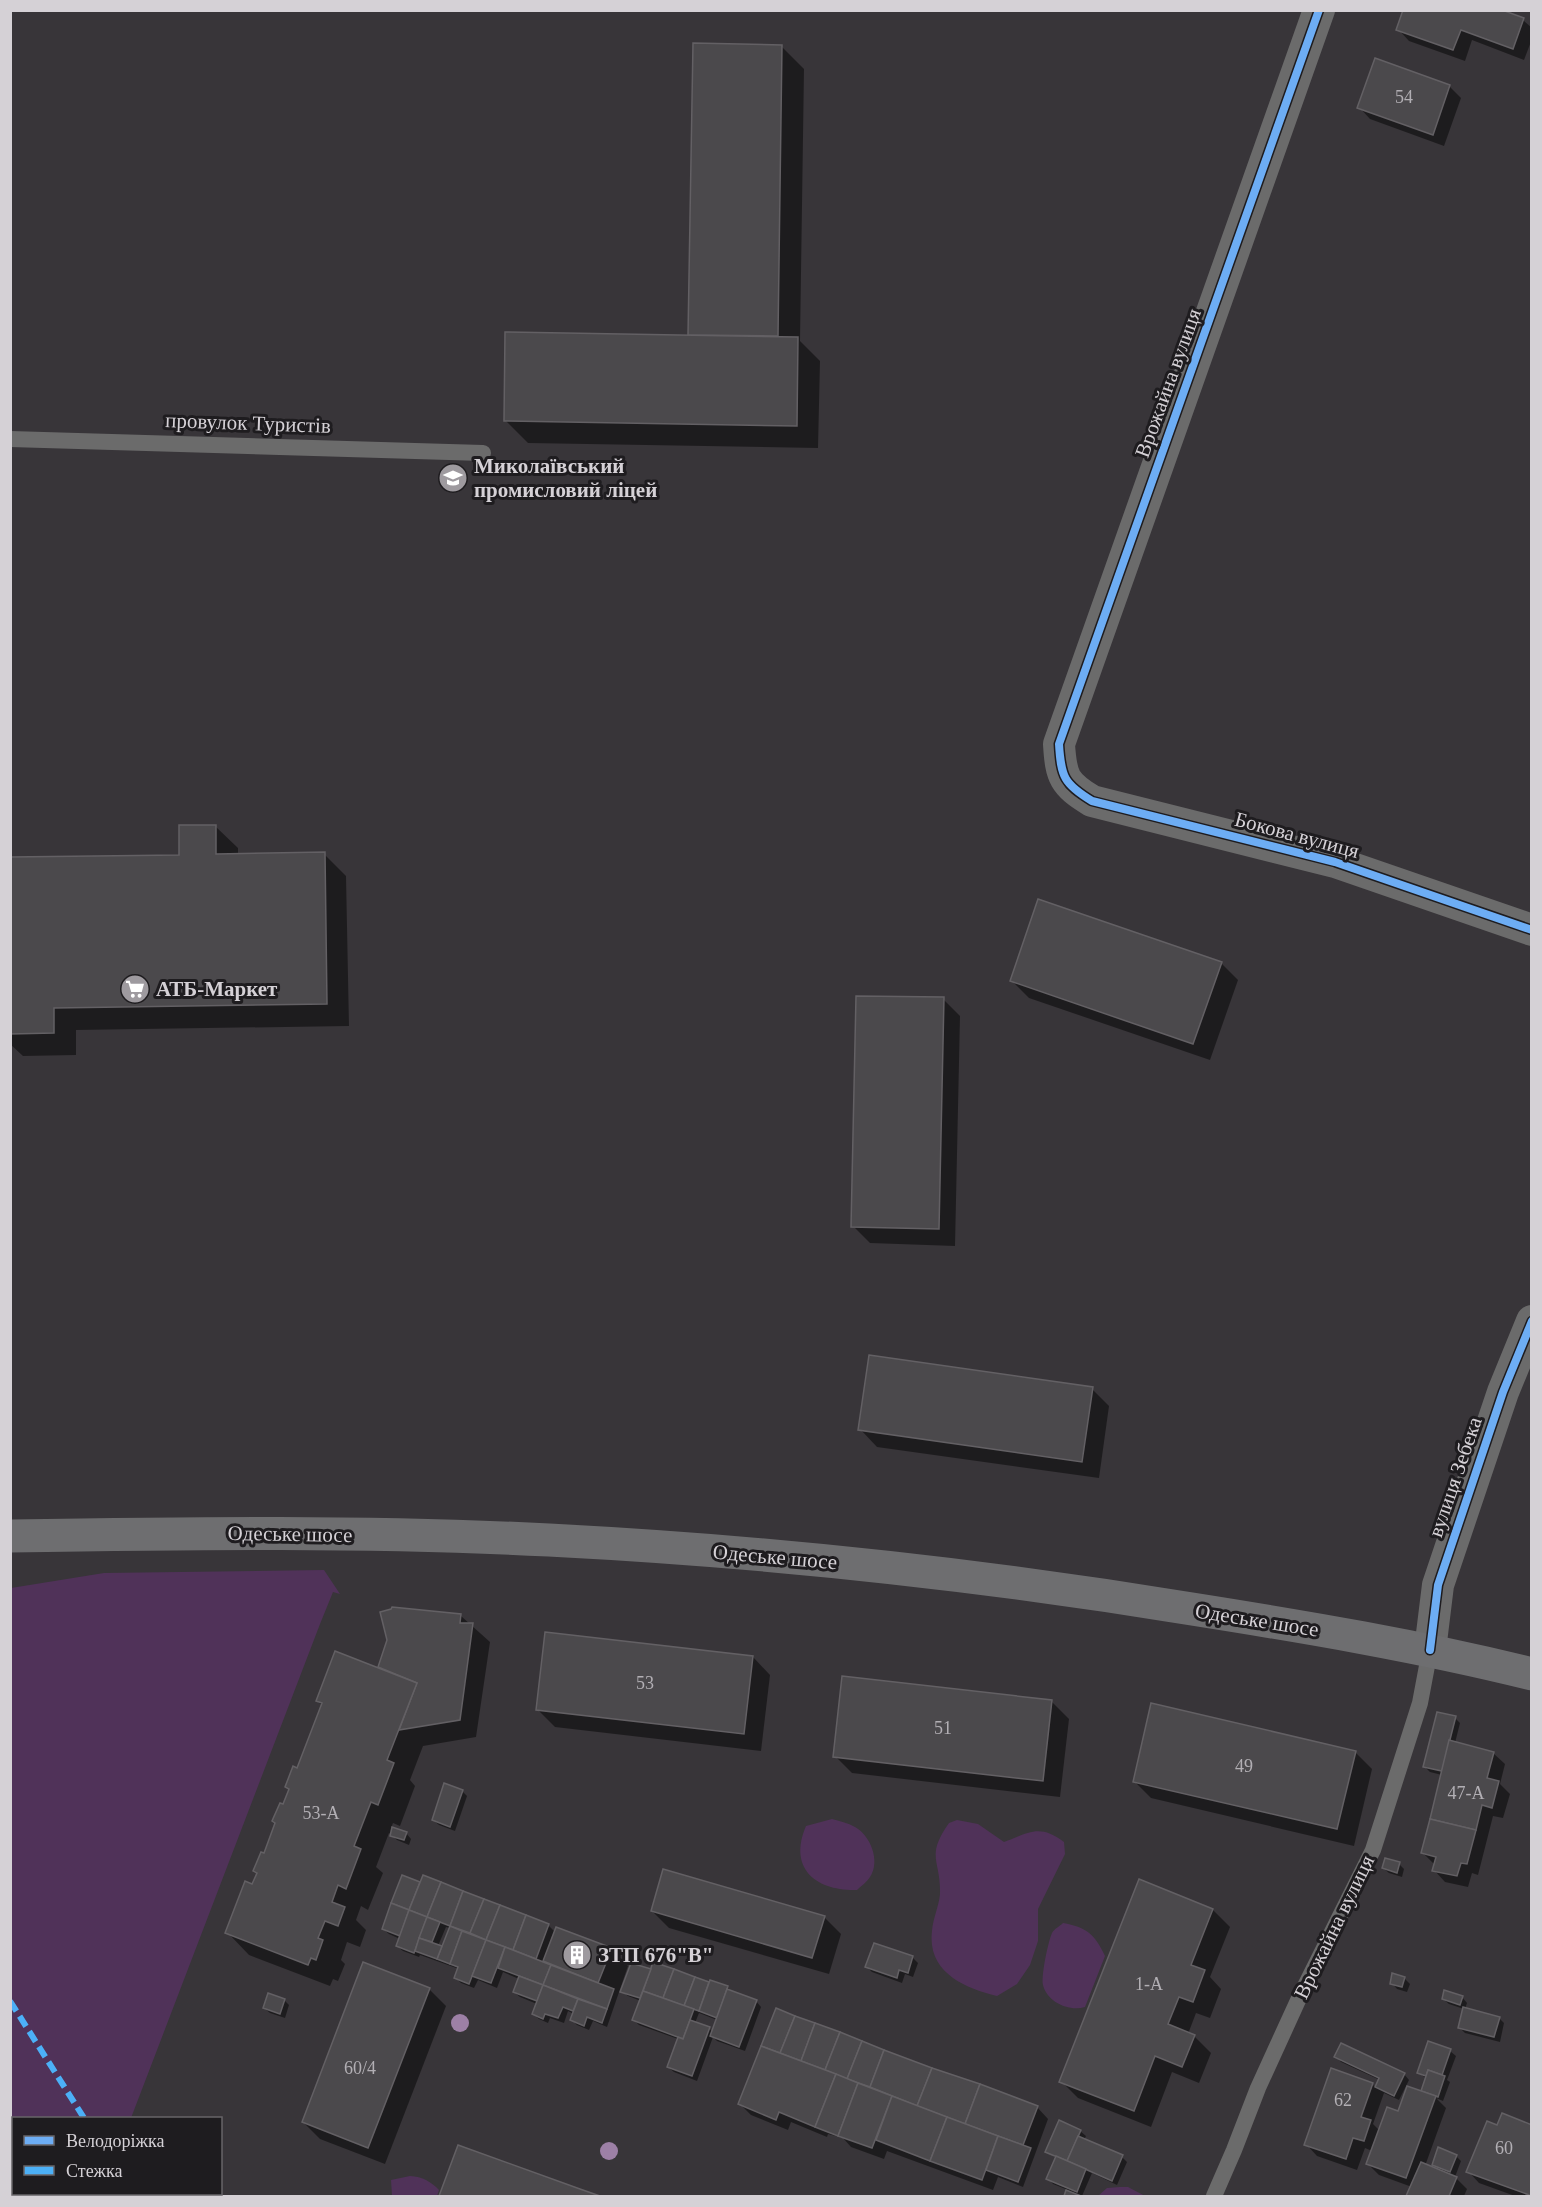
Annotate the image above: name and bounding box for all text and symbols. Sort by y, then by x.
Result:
house number: 54 [1395,87,1413,107]
street label: Врожайна вулиця [1130,305,1206,461]
street label: провулок Туристів [165,408,331,438]
place label: Миколаївський промисловий ліцей [474,454,657,502]
school or university icon: Миколаївський промисловий ліцей [437,462,469,494]
street label: Бокова вулиця [1232,807,1362,863]
supermarket icon: АТБ-Маркет [119,973,151,1005]
place label: АТБ-Маркет [156,977,278,1001]
street label: вулиця Зебека [1423,1413,1487,1540]
street label: Одеське шосе [227,1521,353,1547]
street label: Одеське шосе [712,1540,838,1574]
street label: Одеське шосе [1194,1598,1320,1642]
house number: 53 [636,1673,654,1693]
house number: 51 [934,1718,952,1738]
house number: 49 [1235,1756,1253,1776]
house number: 47-А [1448,1783,1485,1803]
house number: 53-А [303,1803,340,1823]
street label: Врожайна вулиця [1289,1851,1379,2003]
building icon: ЗТП 676"В" [561,1939,593,1971]
place label: ЗТП 676"В" [598,1943,714,1967]
house number: 1-А [1135,1974,1163,1994]
house number: 60/4 [344,2058,376,2078]
house number: 62 [1334,2090,1352,2110]
legend [12,2117,222,2195]
text: Велодоріжка [66,2131,165,2151]
house number: 60 [1495,2138,1513,2158]
text: Стежка [66,2161,123,2181]

